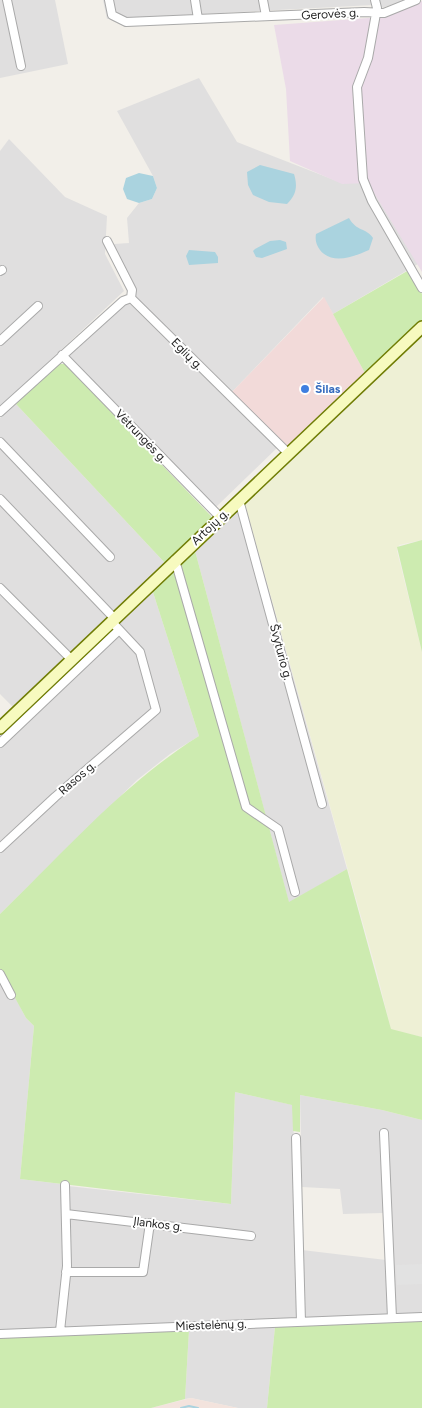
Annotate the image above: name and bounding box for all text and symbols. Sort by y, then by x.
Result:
street label: Gerovės g. [301,6,359,22]
street label: Eglių g. [168,335,206,373]
place label: Šilas [315,382,341,396]
marker: Šilas [299,383,311,395]
street label: Vėtrungės g. [112,407,170,465]
street label: Artojų g. [188,506,232,548]
street label: Švyturio g. [267,622,295,682]
street label: Rasos g. [56,758,98,798]
street label: Įlankos g. [133,1214,183,1234]
street label: Miestelėnų g. [175,1317,247,1333]

